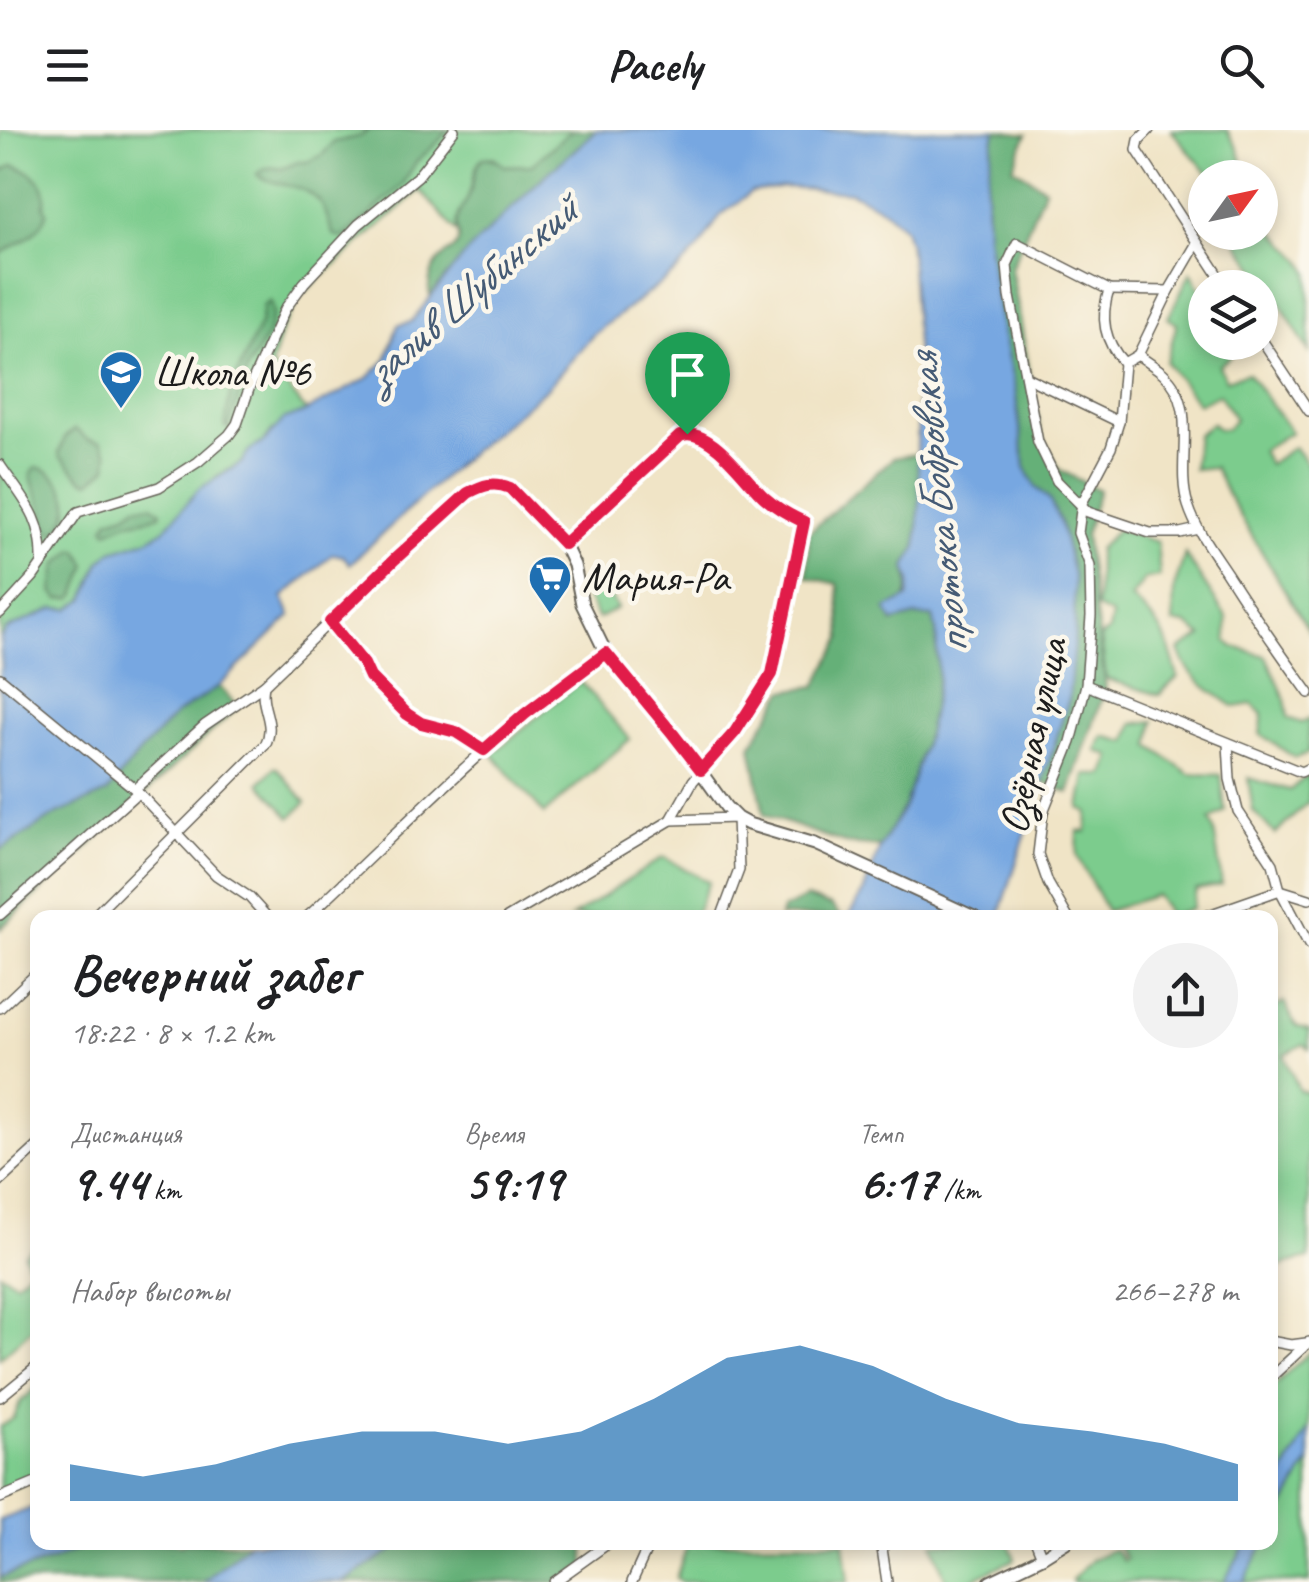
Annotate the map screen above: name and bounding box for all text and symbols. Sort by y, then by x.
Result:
text: Pacely [607,37,702,94]
icon: menu [40,38,95,93]
icon: search [1214,38,1269,93]
north arrow [1188,160,1278,250]
map controls [1188,160,1278,360]
water label: залив Шубинский [347,178,595,404]
button: layers [1188,270,1278,360]
pin [645,332,730,435]
water label: протока Бобровская [893,345,982,657]
place label: Школа №6 [154,346,312,399]
icon: arrive [660,347,715,402]
school or university icon: Школа №6 [98,349,144,410]
place label: Мария-Ра [582,551,732,604]
supermarket icon: Мария-Ра [527,554,573,615]
street label: Озёрная улица [987,631,1080,838]
text: Вечерний забег [70,939,358,1009]
button: share [1133,943,1238,1048]
text: 18:22 · 8 × 1.2 km [70,1012,274,1053]
text: Дистанция [70,1116,182,1151]
text: Время [464,1116,523,1151]
text: Темп [859,1116,904,1151]
text: 9.44 [70,1151,147,1214]
text: 59:19 [464,1151,562,1214]
text: 6:17 [859,1151,937,1214]
text: km [147,1172,181,1207]
text: /km [937,1172,980,1207]
text: Набор высоты [70,1270,229,1311]
text: 266–278 m [1112,1270,1238,1311]

